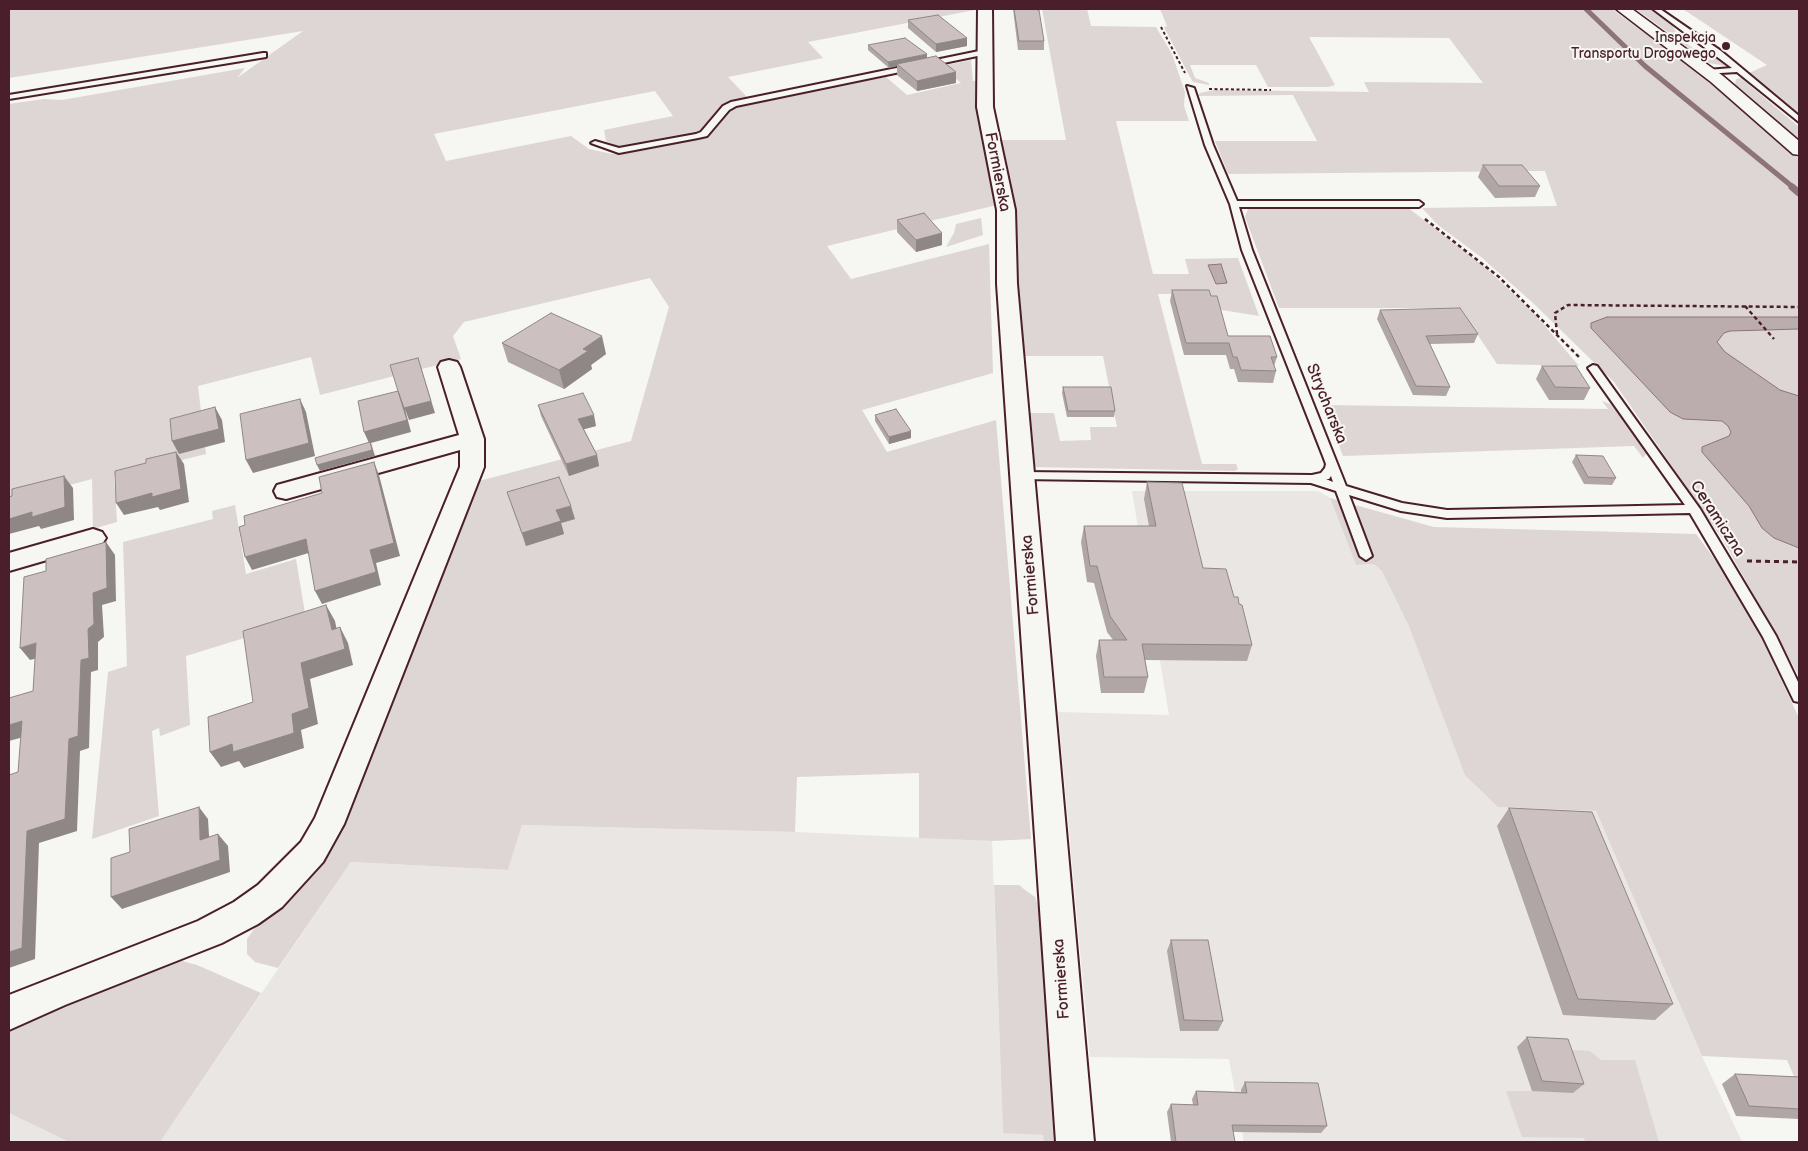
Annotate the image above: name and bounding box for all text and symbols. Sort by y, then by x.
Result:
place label: Inspekcja Transportu Drogowego [1571,30,1716,62]
marker: Inspekcja Transportu Drogowego [1720,40,1732,52]
street label: Formierska [980,131,1014,213]
street label: Strycharska [1301,361,1351,447]
street label: Ceramiczna [1685,477,1749,561]
street label: Formierska [1018,534,1044,616]
street label: Formierska [1050,938,1074,1020]

